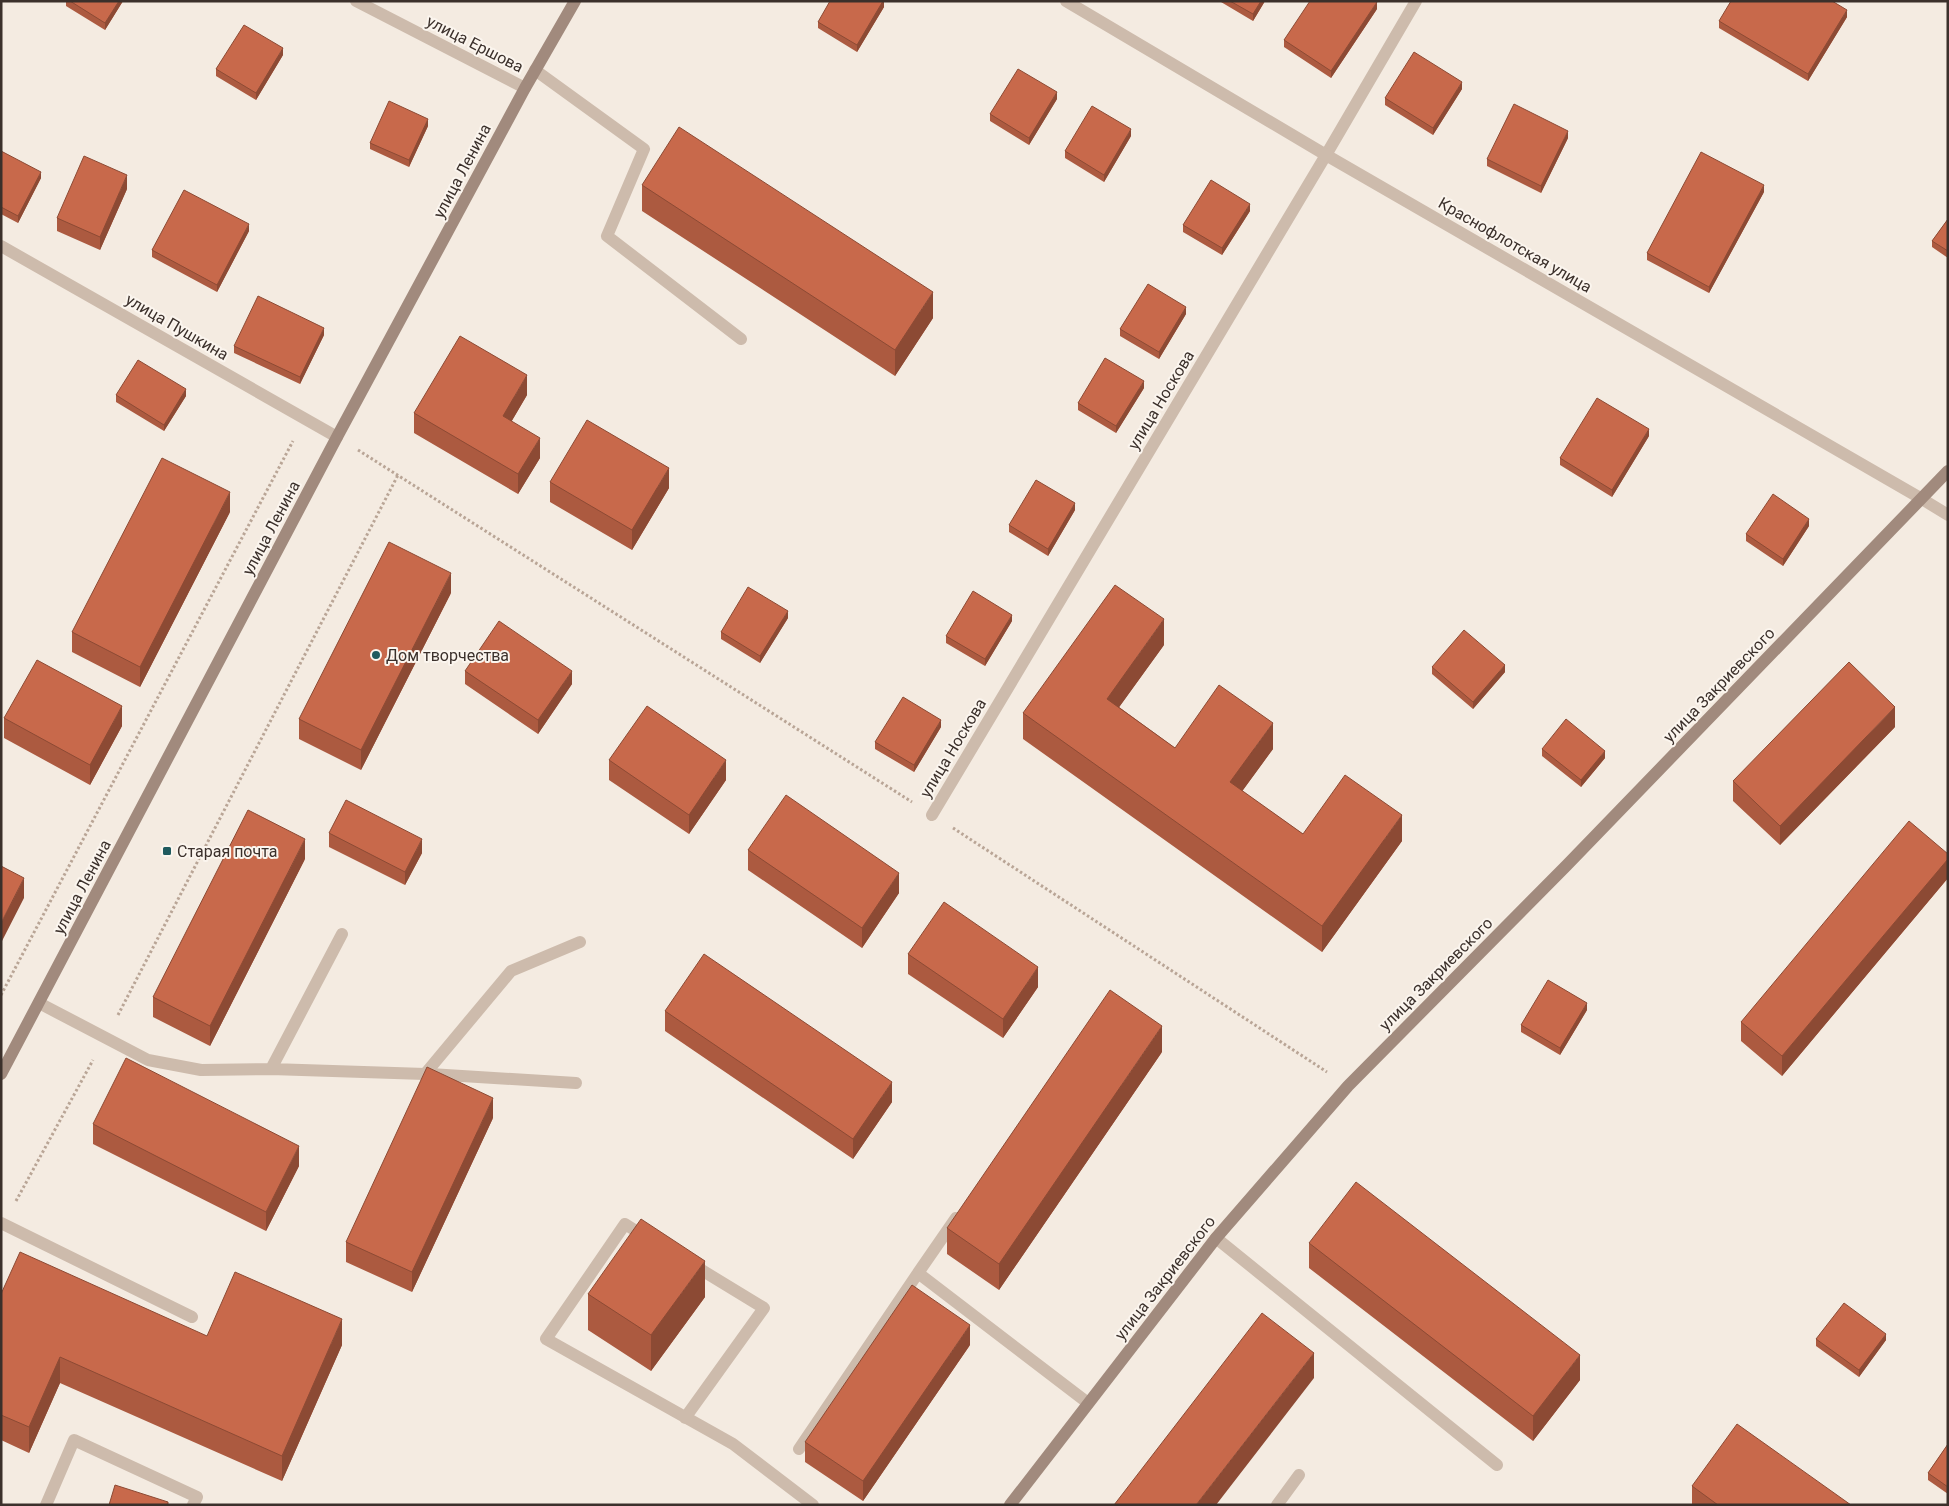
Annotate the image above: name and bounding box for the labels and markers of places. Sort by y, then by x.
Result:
place label: Дом творчества [386,646,509,665]
marker: Дом творчества [370,649,382,661]
place label: Старая почта [177,842,277,861]
marker: Старая почта [161,845,173,857]

